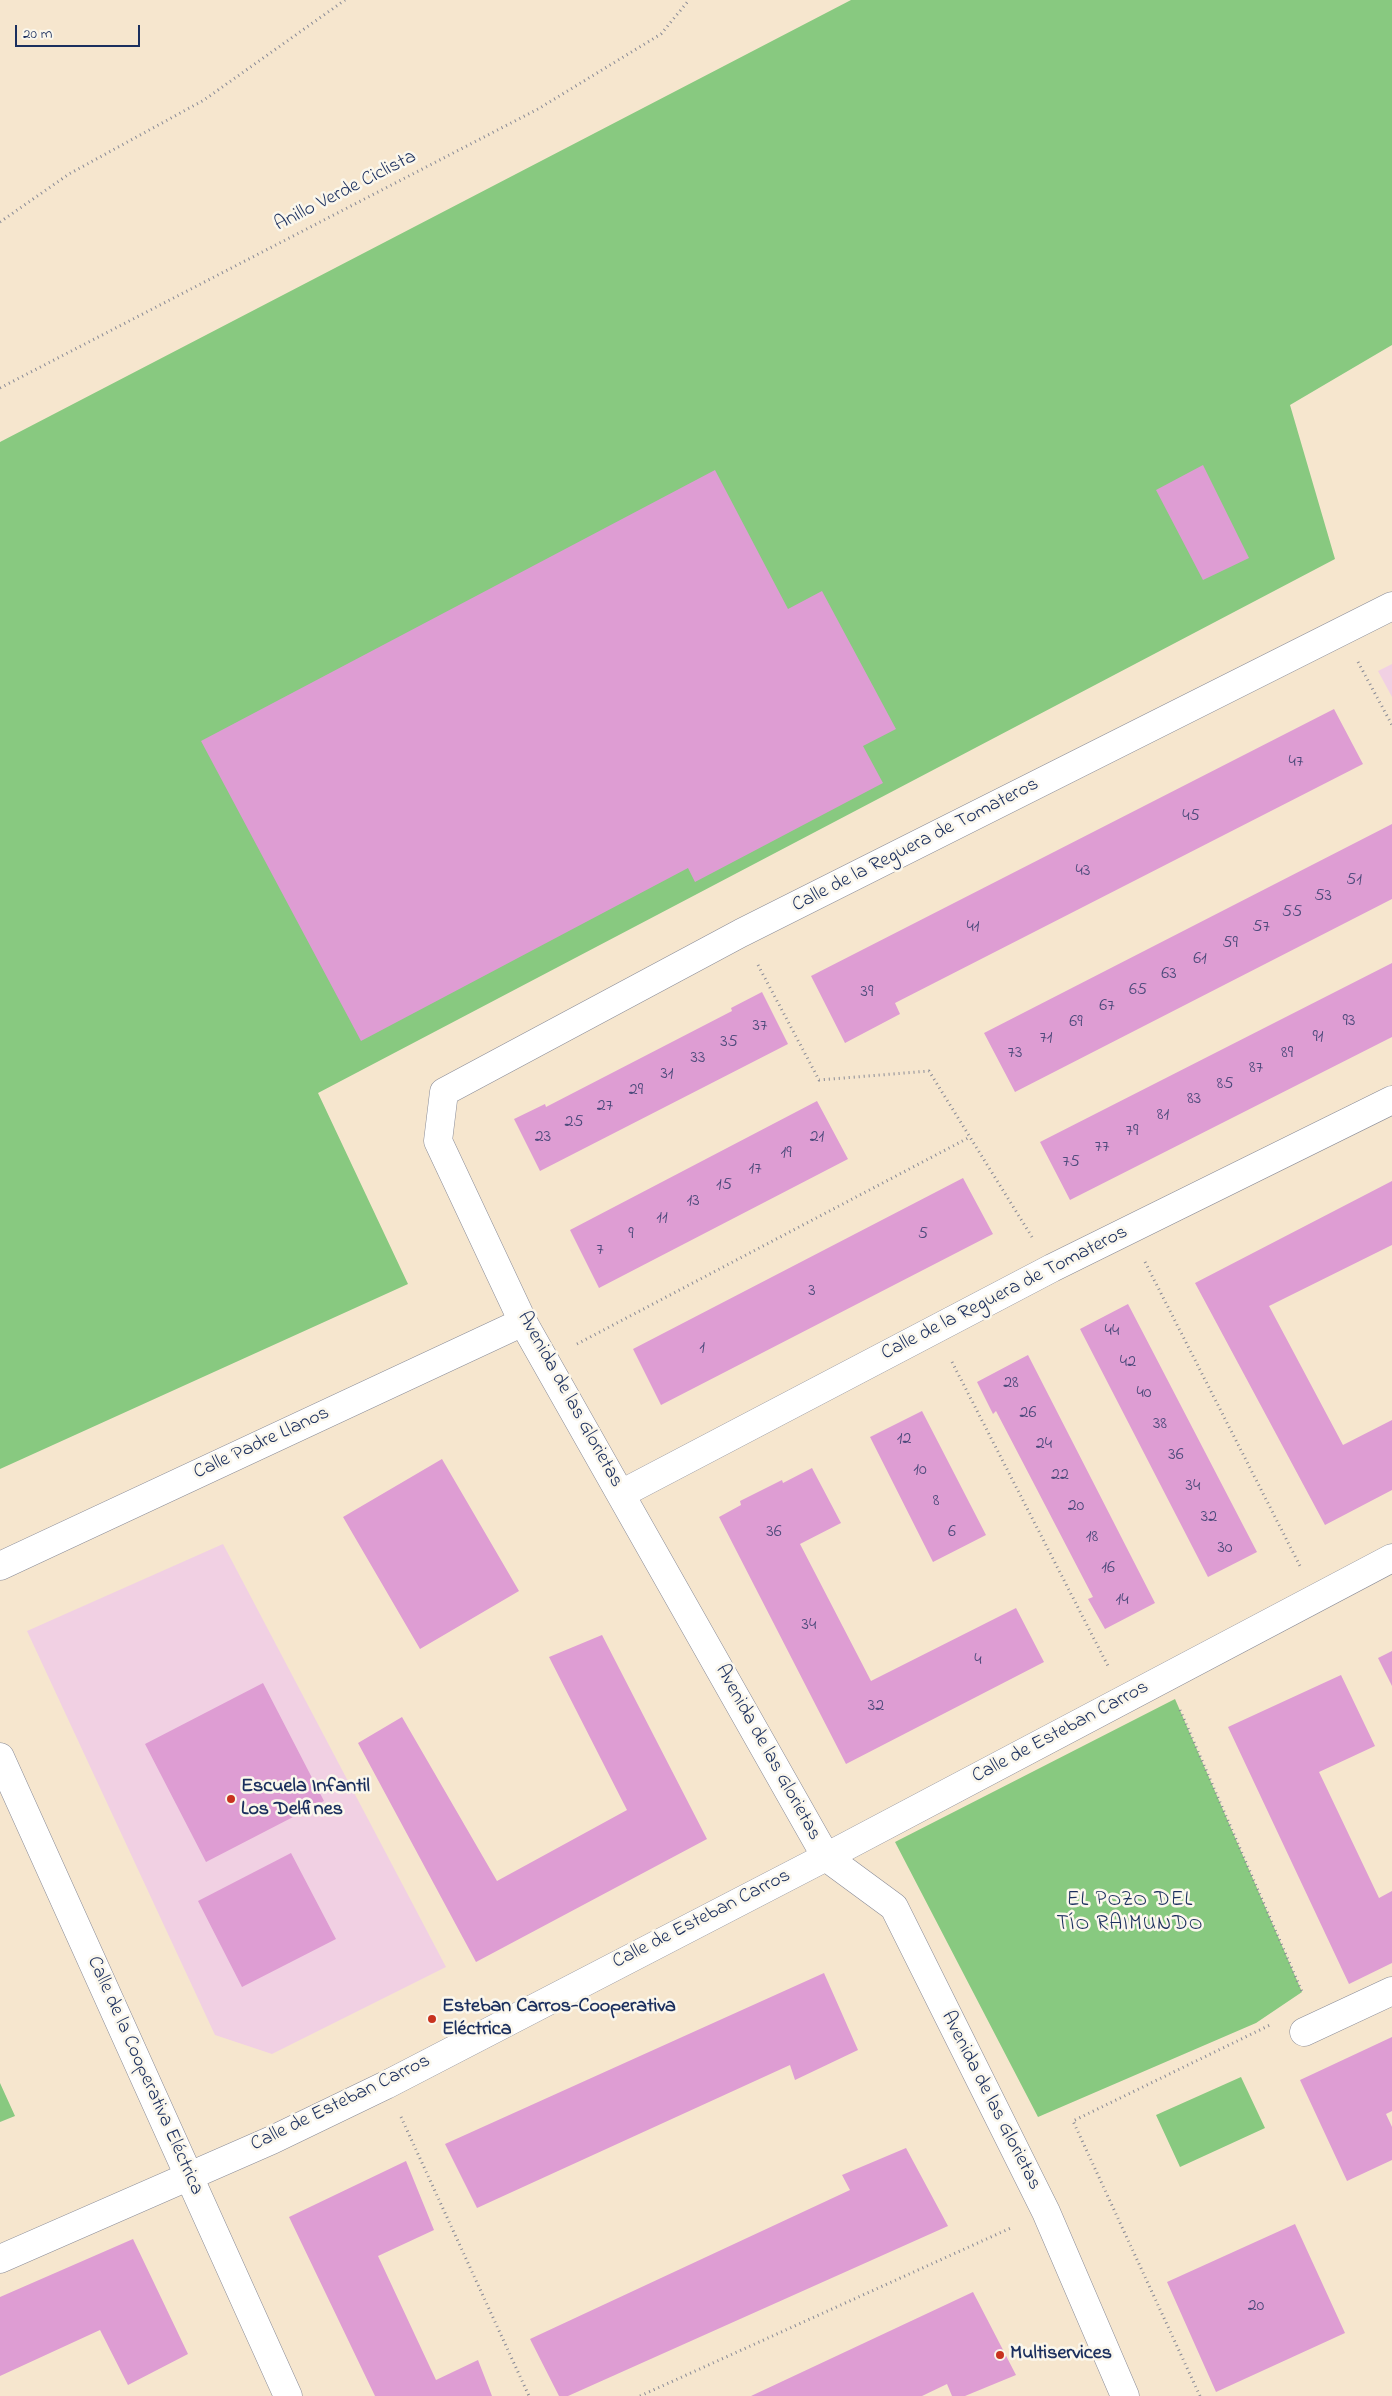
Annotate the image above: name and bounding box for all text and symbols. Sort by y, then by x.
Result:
scale bar [18,15,142,47]
text: 20 m [23,23,52,45]
street label: Anillo Verde Ciclista [271,146,421,238]
house number: 47 [1289,752,1303,774]
street label: Calle de la Reguera de Tomateros [789,773,1043,919]
house number: 45 [1182,806,1200,828]
house number: 43 [1076,861,1090,883]
house number: 51 [1346,870,1362,892]
house number: 53 [1314,886,1332,908]
house number: 55 [1282,902,1302,924]
house number: 41 [966,917,980,939]
house number: 57 [1252,917,1270,939]
house number: 59 [1222,933,1238,955]
house number: 61 [1193,949,1207,971]
house number: 63 [1161,964,1177,986]
house number: 65 [1129,980,1147,1002]
house number: 39 [861,982,873,1004]
house number: 67 [1099,996,1115,1018]
house number: 93 [1343,1011,1355,1033]
house number: 69 [1069,1012,1083,1034]
house number: 37 [753,1016,767,1038]
house number: 91 [1312,1027,1324,1049]
house number: 71 [1039,1028,1053,1050]
house number: 35 [720,1032,738,1054]
house number: 73 [1008,1043,1022,1065]
house number: 89 [1281,1043,1293,1065]
house number: 33 [691,1048,705,1070]
house number: 87 [1249,1058,1263,1080]
house number: 31 [660,1064,674,1086]
house number: 85 [1216,1074,1234,1096]
house number: 29 [629,1080,643,1102]
house number: 83 [1187,1089,1201,1111]
house number: 27 [597,1096,613,1118]
house number: 81 [1157,1105,1169,1127]
house number: 25 [564,1112,584,1134]
house number: 79 [1126,1121,1138,1143]
house number: 23 [535,1127,551,1149]
house number: 21 [810,1127,824,1149]
house number: 77 [1095,1137,1109,1159]
house number: 19 [780,1143,792,1165]
house number: 75 [1062,1152,1080,1174]
house number: 17 [748,1159,762,1181]
house number: 15 [716,1175,732,1197]
house number: 13 [686,1191,700,1213]
house number: 11 [656,1208,668,1230]
street label: Calle de la Reguera de Tomateros [878,1221,1132,1367]
house number: 9 [628,1224,634,1246]
house number: 5 [918,1224,928,1246]
house number: 7 [596,1240,604,1262]
house number: 3 [808,1281,816,1303]
street label: Avenida de las Glorietas [511,1308,627,1492]
house number: 44 [1105,1321,1119,1343]
house number: 1 [699,1338,705,1360]
house number: 42 [1120,1352,1136,1374]
house number: 28 [1003,1373,1019,1395]
house number: 40 [1136,1383,1152,1405]
street label: Calle Padre Llanos [190,1402,334,1486]
house number: 26 [1020,1403,1036,1425]
house number: 38 [1153,1414,1167,1436]
house number: 12 [897,1429,911,1451]
house number: 24 [1036,1434,1052,1456]
house number: 36 [1168,1445,1184,1467]
house number: 10 [913,1460,927,1482]
house number: 22 [1051,1465,1069,1487]
house number: 34 [1186,1476,1200,1498]
house number: 8 [933,1491,939,1513]
house number: 20 [1068,1496,1084,1518]
house number: 32 [1201,1507,1217,1529]
house number: 36 [766,1522,782,1544]
house number: 6 [948,1522,956,1544]
house number: 18 [1086,1527,1098,1549]
house number: 30 [1217,1538,1233,1560]
house number: 16 [1101,1558,1115,1580]
house number: 14 [1115,1590,1129,1612]
house number: 34 [802,1615,816,1637]
house number: 4 [974,1650,982,1672]
street label: Avenida de las Glorietas [709,1661,825,1845]
street label: Calle de Esteban Carros [969,1676,1153,1790]
house number: 32 [868,1696,884,1718]
place label: Escuela Infantil Los Delfines [241,1776,370,1823]
marker: Escuela Infantil Los Delfines [225,1793,237,1805]
street label: Calle de Esteban Carros [609,1865,795,1975]
district label: EL POZO DEL TÍO RAIMUNDO [1055,1889,1205,1939]
street label: Calle de la Cooperativa Eléctrica [80,1953,208,2199]
place label: Esteban Carros-Cooperativa Eléctrica [442,1996,676,2043]
street label: Avenida de las Glorietas [934,2008,1046,2194]
marker: Esteban Carros-Cooperativa Eléctrica [426,2013,438,2025]
street label: Calle de Esteban Carros [247,2050,435,2158]
house number: 20 [1248,2296,1264,2318]
place label: Multiservices [1010,2343,1112,2367]
marker: Multiservices [994,2349,1006,2361]

